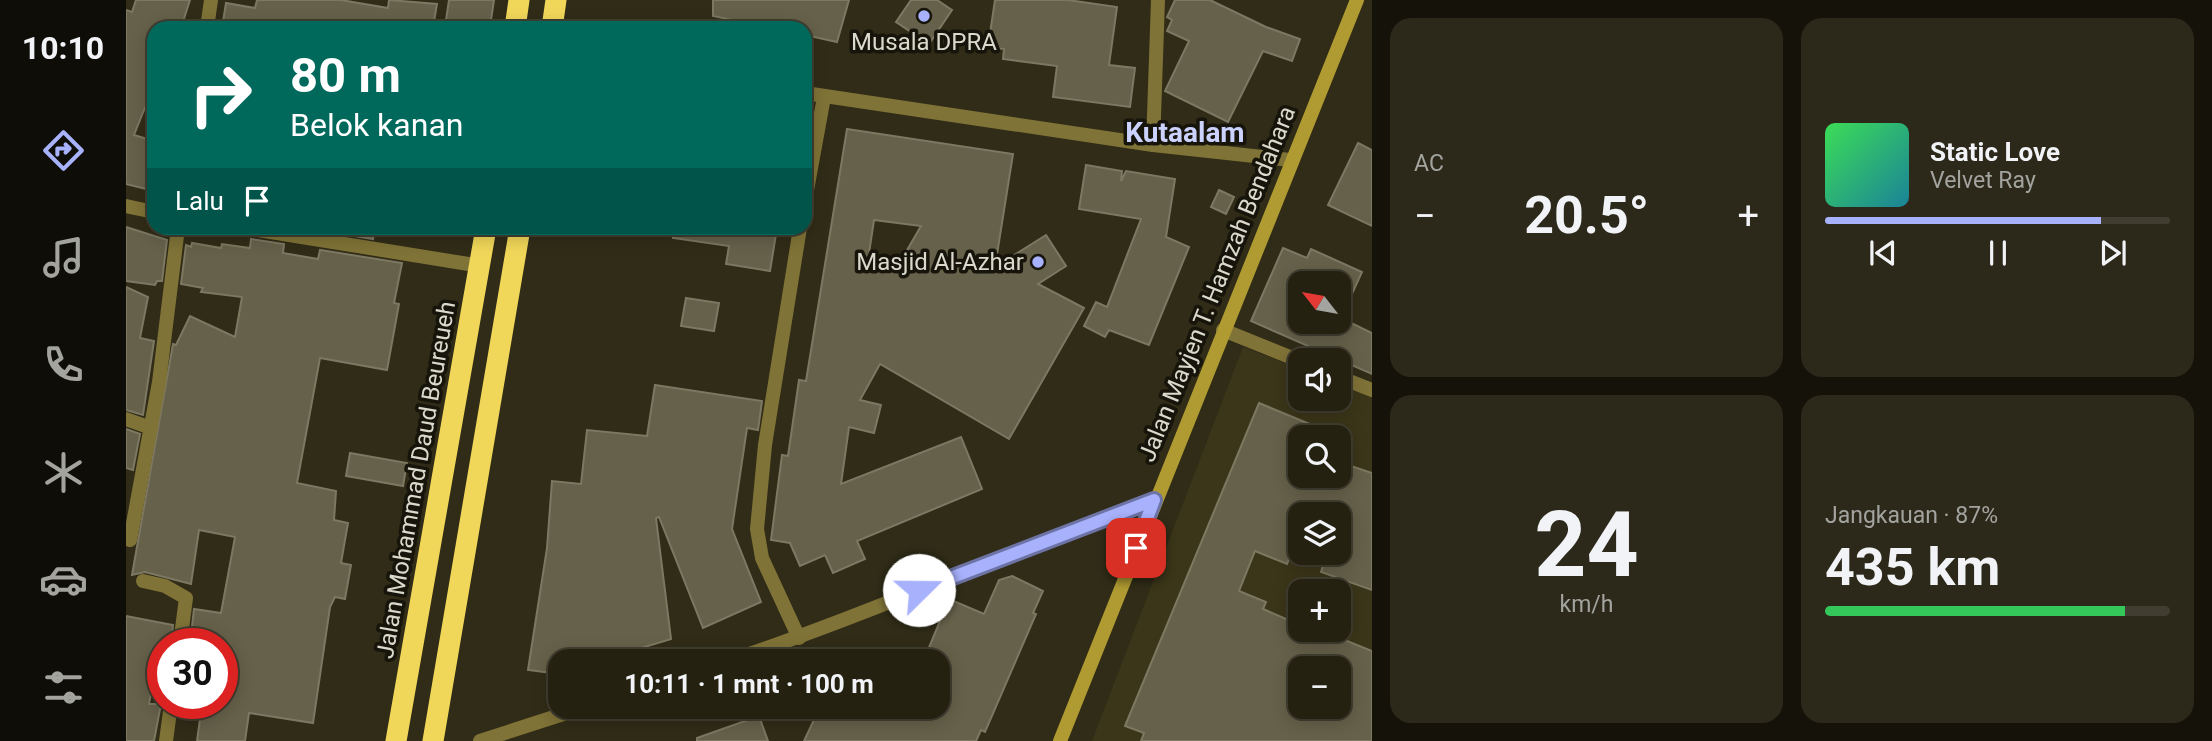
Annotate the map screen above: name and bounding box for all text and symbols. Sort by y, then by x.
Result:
marker: Musala DPRA [916,8,932,24]
place label: Musala DPRA [851,28,997,56]
text: 10:10 [22,29,104,67]
text: 80 m [290,47,401,104]
icon: right [175,49,266,140]
street label: Jalan Mayjen T. Hamzah Bendahara [1133,102,1301,466]
text: Belok kanan [290,106,463,144]
district label: Kutaalam [1125,116,1245,149]
icon: directions [39,126,88,175]
text: Static Love [1930,137,2060,167]
text: AC [1414,150,1444,177]
text: Velvet Ray [1930,167,2036,194]
icon: arrive [238,182,276,220]
text: 20.5° [1524,185,1649,246]
text: Lalu [175,186,224,216]
text: − [1414,194,1436,238]
text: + [1737,194,1759,238]
icon: music [39,233,88,282]
icon: previous [1864,234,1902,272]
icon: pause [1979,234,2017,272]
icon: next [2094,234,2132,272]
place label: Masjid Al-Azhar [856,248,1024,276]
marker: Masjid Al-Azhar [1030,254,1046,270]
north arrow [1288,271,1351,334]
map controls [1288,271,1351,719]
street label: Jalan Mohammad Daud Beureueh [371,299,461,661]
icon: phone [39,340,88,389]
button: sound [1288,348,1351,411]
button: search [1288,425,1351,488]
icon: climate [39,448,88,497]
text: 24 [1534,492,1639,598]
button: layers [1288,502,1351,565]
text: Jangkauan · 87% [1825,502,1998,529]
pin [1106,518,1166,578]
icon: arrive [1117,529,1155,567]
text: 435 km [1825,537,2000,598]
position arrow [882,553,956,627]
icon: car [39,555,88,604]
button: + [1288,579,1351,642]
text: km/h [1560,591,1614,618]
speed limit sign: 30 [147,628,238,719]
button: − [1288,656,1351,719]
icon: filters [39,663,88,712]
text: 10:11 · 1 mnt · 100 m [624,669,874,699]

